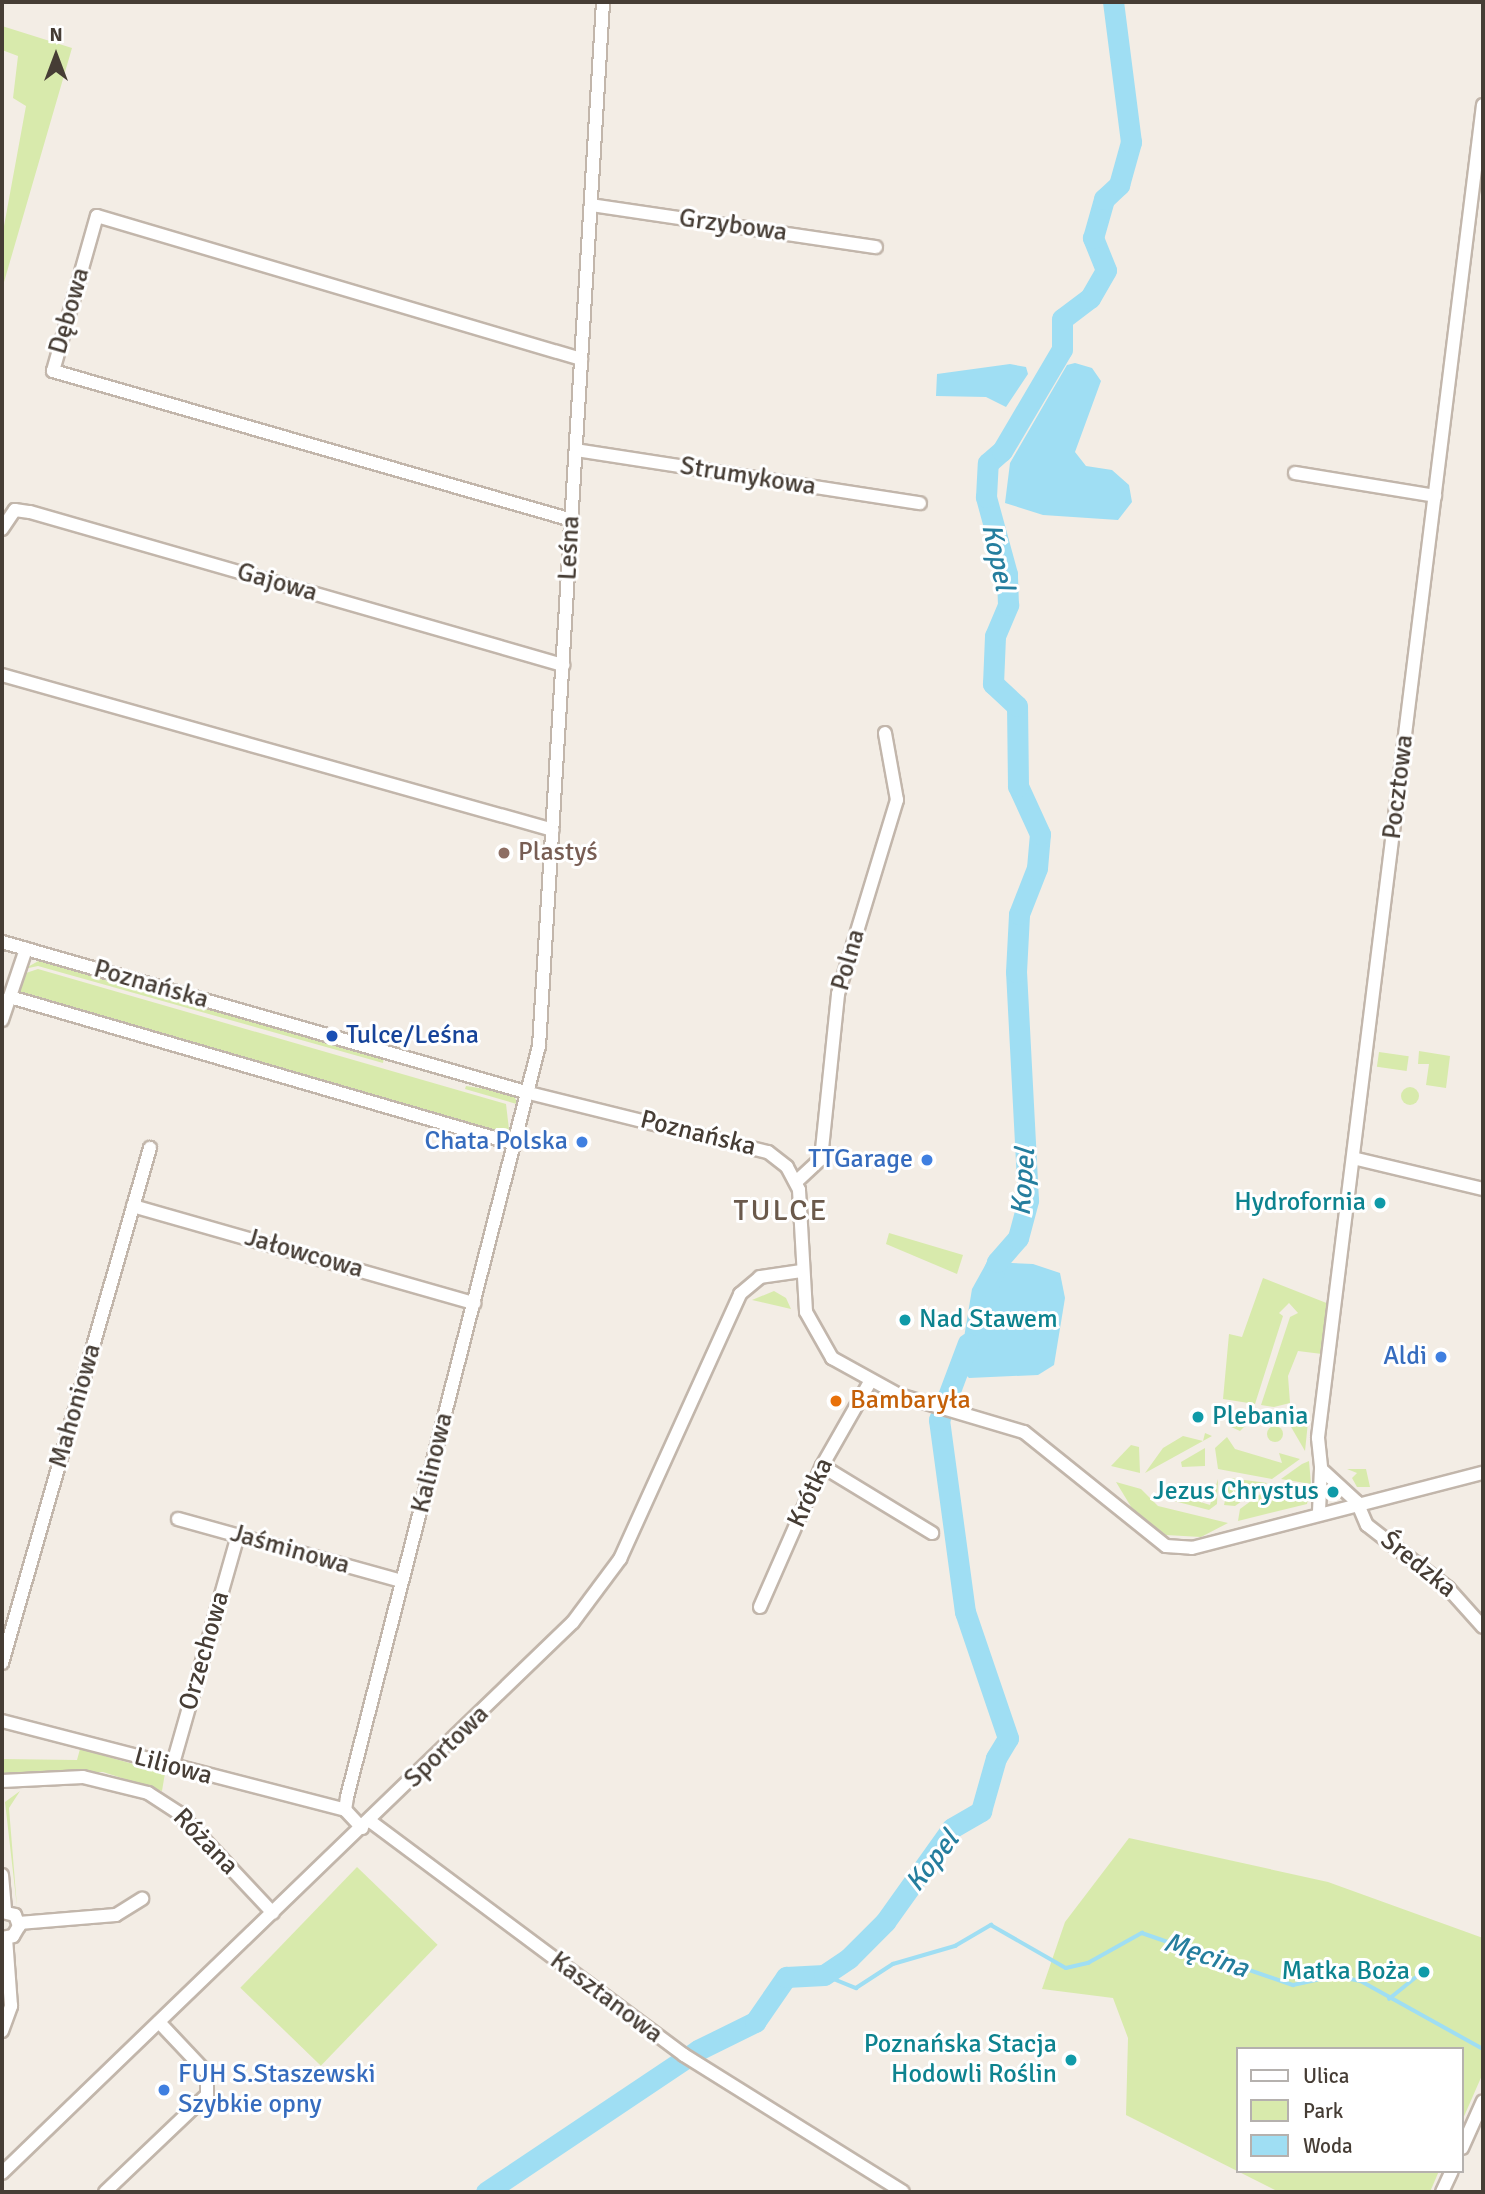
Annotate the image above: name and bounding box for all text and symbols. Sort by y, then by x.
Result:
north arrow [21,21,91,91]
text: N [49,23,63,47]
street label: Grzybowa [677,203,789,249]
street label: Dębowa [43,264,97,358]
street label: Strumykowa [678,451,818,503]
street label: Leśna [553,515,587,581]
water label: Kopel [975,520,1021,594]
street label: Gajowa [233,557,321,609]
street label: Pocztowa [1377,733,1421,841]
place label: Plastyś [518,837,598,869]
marker: Plastyś [496,845,512,861]
street label: Polna [825,926,873,994]
street label: Poznańska [90,954,212,1016]
place label: Tulce/Leśna [346,1020,479,1052]
marker: Tulce/Leśna [324,1028,340,1044]
street label: Poznańska [637,1105,759,1163]
place label: Chata Polska [424,1126,568,1158]
marker: Chata Polska [574,1134,590,1150]
place label: TTGarage [808,1144,913,1176]
water label: Kopel [1004,1147,1042,1217]
marker: TTGarage [919,1152,935,1168]
place label: Hydrofornia [1234,1187,1366,1219]
district label: TULCE [734,1193,828,1229]
marker: Hydrofornia [1372,1195,1388,1211]
street label: Jałowcowa [241,1222,367,1286]
place label: Nad Stawem [919,1304,1058,1336]
marker: Nad Stawem [897,1312,913,1328]
street label: Mahoniowa [43,1340,109,1472]
place label: Aldi [1383,1341,1427,1373]
marker: Aldi [1433,1349,1449,1365]
place label: Bambaryła [850,1385,971,1417]
marker: Bambaryła [828,1393,844,1409]
place label: Plebania [1212,1401,1308,1433]
marker: Plebania [1190,1409,1206,1425]
street label: Kalinowa [405,1410,461,1516]
street label: Krótka [781,1453,841,1533]
place label: Jezus Chrystus [1153,1476,1319,1508]
marker: Jezus Chrystus [1325,1484,1341,1500]
street label: Jaśminowa [227,1518,353,1582]
street label: Średzka [1374,1525,1462,1605]
street label: Orzechowa [173,1588,237,1714]
street label: Sportowa [398,1699,496,1795]
street label: Liliowa [130,1742,216,1792]
street label: Różana [166,1802,244,1882]
water label: Kopel [898,1824,966,1898]
water label: Męcina [1159,1925,1253,1985]
street label: Kasztanowa [543,1945,669,2051]
place label: Matka Boża [1281,1956,1410,1988]
marker: Matka Boża [1416,1964,1432,1980]
place label: Poznańska Stacja Hodowli Roślin [864,2029,1057,2090]
legend [1236,2047,1464,2173]
marker: Poznańska Stacja Hodowli Roślin [1063,2052,1079,2068]
place label: FUH S.Staszewski Szybkie opny [178,2059,376,2120]
text: Ulica [1303,2063,1349,2089]
marker: FUH S.Staszewski Szybkie opny [156,2082,172,2098]
text: Park [1303,2098,1343,2124]
text: Woda [1303,2133,1353,2159]

